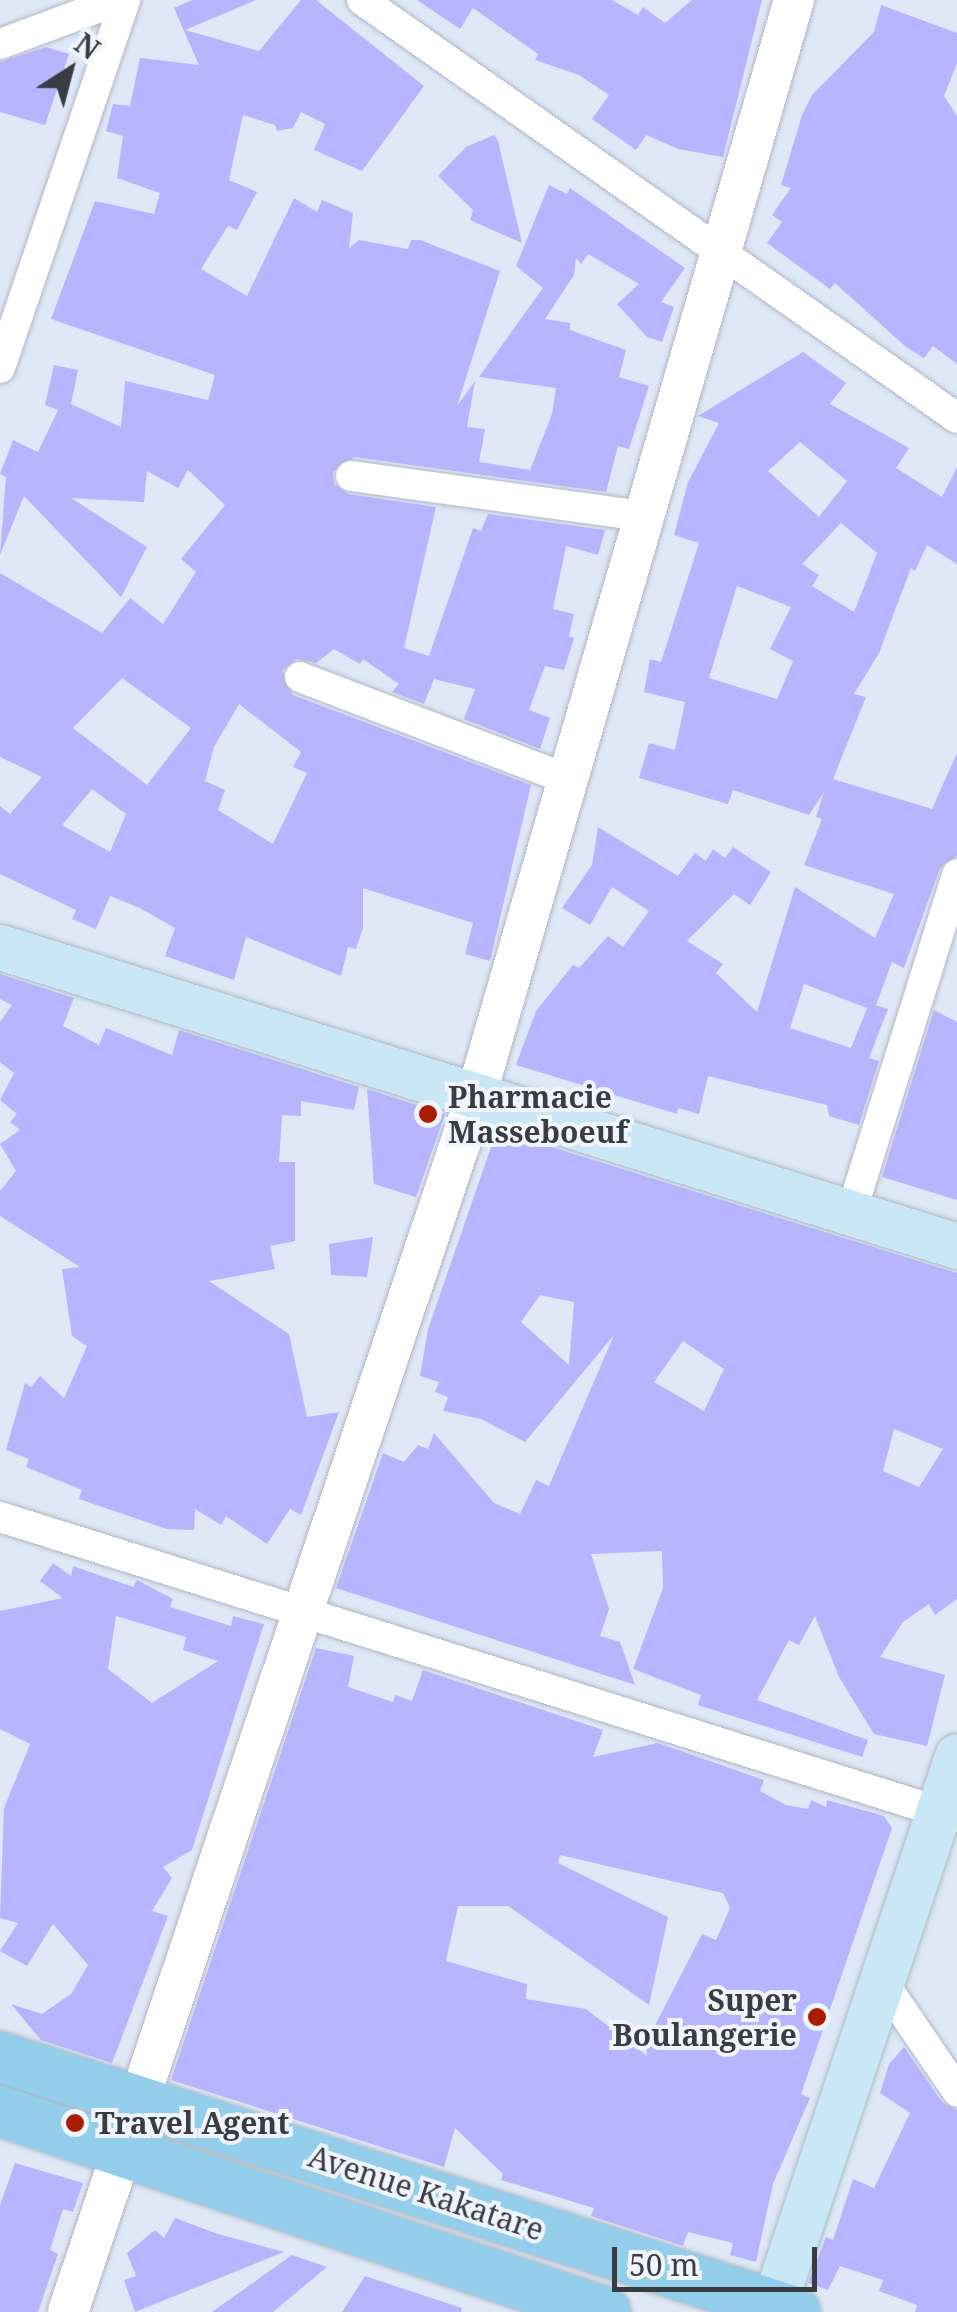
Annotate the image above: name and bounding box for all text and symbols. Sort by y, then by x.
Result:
north arrow [20,20,120,120]
text: N [68,24,108,68]
place label: Pharmacie Masseboeuf [448,1079,628,1150]
marker: Pharmacie Masseboeuf [417,1103,439,1125]
place label: Super Boulangerie [612,1982,797,2052]
marker: Super Boulangerie [806,2006,828,2028]
place label: Travel Agent [95,2105,289,2141]
marker: Travel Agent [64,2112,86,2134]
street label: Avenue Kakatare [304,2138,548,2248]
scale bar [617,2227,822,2289]
text: 50 m [629,2244,699,2285]

